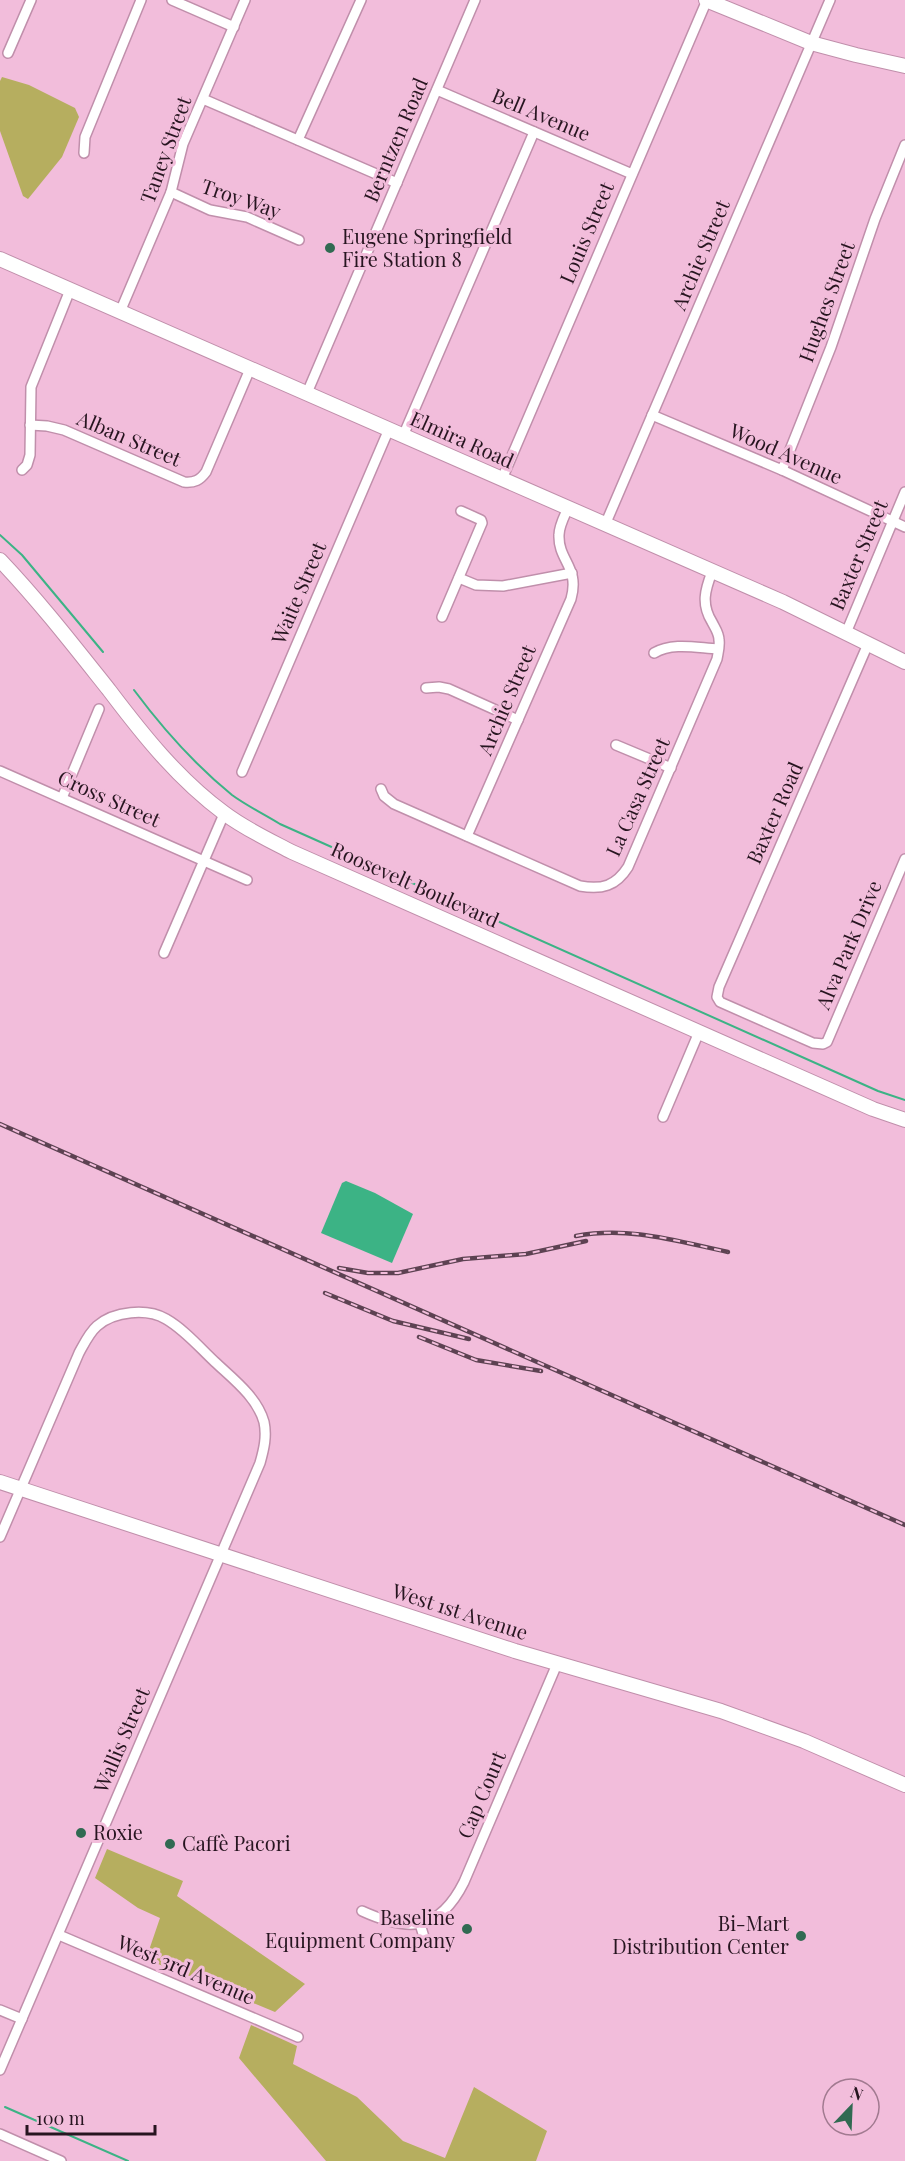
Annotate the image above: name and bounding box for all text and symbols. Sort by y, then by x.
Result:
street label: Berntzen Road [356,73,433,206]
street label: Bell Avenue [488,81,595,146]
street label: Taney Street [133,91,197,207]
street label: Troy Way [198,171,285,224]
street label: Louis Street [552,177,619,287]
street label: Archie Street [664,194,735,315]
place label: Eugene Springfield Fire Station 8 [342,222,513,272]
street label: Hughes Street [791,237,860,366]
marker: Eugene Springfield Fire Station 8 [323,241,337,255]
street label: Alban Street [73,403,186,472]
street label: Elmira Road [407,404,519,474]
street label: Wood Avenue [725,415,847,489]
street label: Baxter Street [822,494,893,614]
street label: Waite Street [264,536,332,649]
street label: Archie Street [470,639,541,760]
street label: La Casa Street [598,732,675,860]
street label: Baxter Road [739,757,808,868]
street label: Cross Street [54,763,166,833]
street label: Roosevelt Boulevard [327,834,504,933]
street label: Alva Park Drive [808,876,887,1014]
street label: West 1st Avenue [388,1576,532,1645]
street label: Wallis Street [86,1682,155,1797]
street label: Cap Court [450,1746,512,1842]
place label: Roxie [93,1818,143,1845]
marker: Roxie [74,1826,88,1840]
place label: Caffè Pacori [182,1829,291,1856]
marker: Caffè Pacori [163,1837,177,1851]
place label: Baseline Equipment Company [265,1903,455,1953]
place label: Bi-Mart Distribution Center [612,1909,790,1959]
marker: Baseline Equipment Company [460,1922,474,1936]
street label: West 3rd Avenue [113,1927,259,2010]
marker: Bi-Mart Distribution Center [794,1929,808,1943]
north arrow [821,2077,881,2137]
text: N [848,2081,867,2105]
scale bar [27,2098,154,2136]
text: 100 m [36,2106,85,2130]

